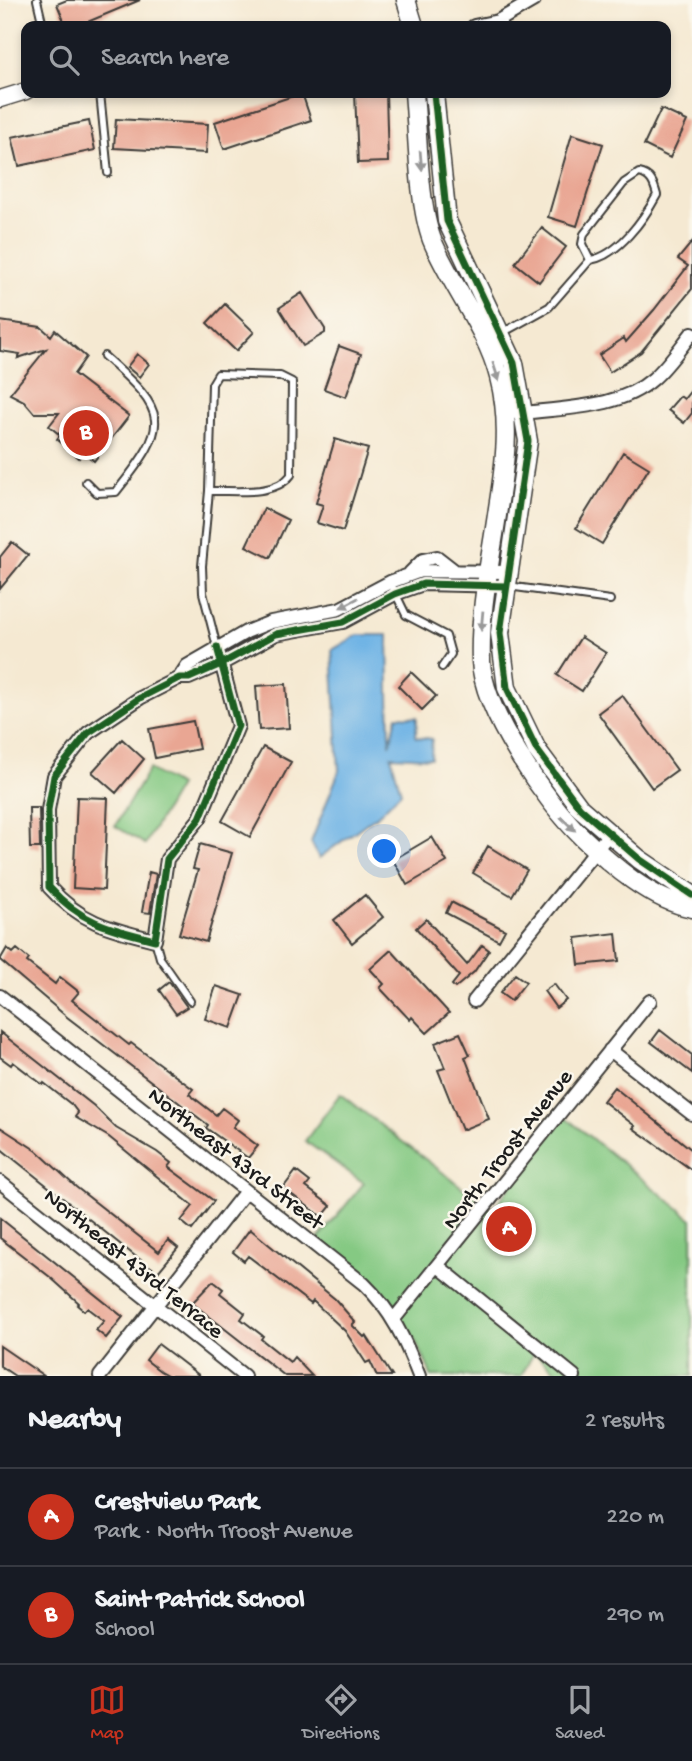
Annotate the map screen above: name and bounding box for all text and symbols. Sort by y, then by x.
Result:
search box [21,21,671,98]
icon: search [45,41,83,79]
text: Search here [101,44,229,75]
one-way arrow [416,150,427,172]
one-way arrow [492,362,502,383]
pin: B [63,407,109,459]
one-way arrow [340,597,359,609]
one-way arrow [476,610,487,632]
one-way arrow [559,816,577,832]
your location [367,834,401,868]
street label: North Troost Avenue [435,1062,577,1234]
street label: Northeast 43rd Street [141,1083,330,1238]
street label: Northeast 43rd Terrace [37,1184,229,1346]
pin: A [486,1203,532,1255]
text: Nearby [28,1404,121,1439]
text: 2 results [585,1408,664,1435]
text: Crestview Park [95,1488,258,1519]
text: A [44,1504,58,1531]
text: 220 m [607,1504,664,1531]
text: Park · North Troost Avenue [95,1519,353,1546]
text: Saint Patrick School [95,1586,305,1617]
text: B [45,1602,57,1629]
text: 290 m [606,1602,664,1629]
text: School [95,1617,155,1644]
tab: Map [88,1681,126,1746]
tab: Directions [302,1681,379,1746]
tab: Saved [555,1681,604,1746]

